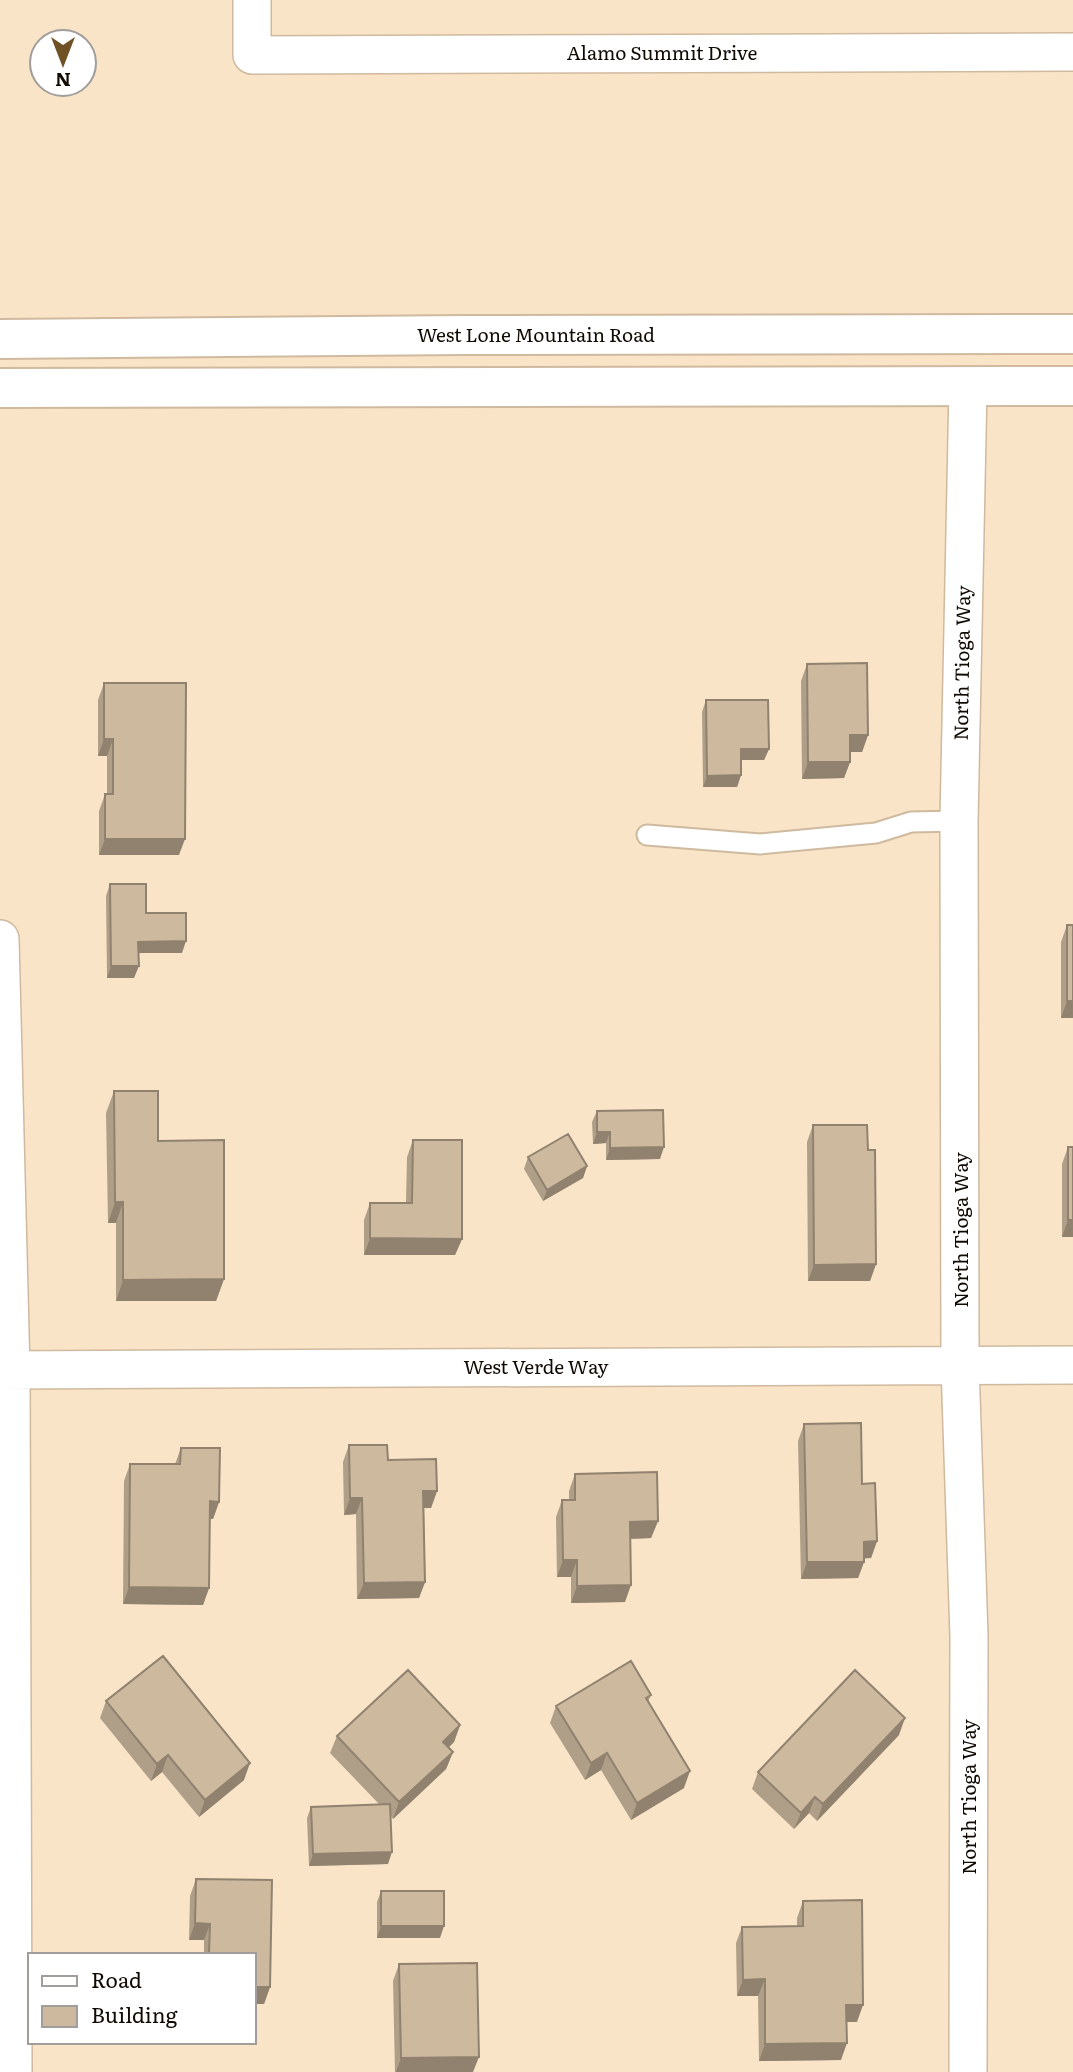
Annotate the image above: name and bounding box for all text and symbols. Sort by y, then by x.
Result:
north arrow [28,28,98,98]
street label: Alamo Summit Drive [567,38,757,66]
text: N [55,67,71,95]
street label: West Lone Mountain Road [417,320,655,348]
street label: North Tioga Way [946,585,976,741]
street label: North Tioga Way [946,1152,974,1308]
street label: West Verde Way [464,1352,608,1380]
street label: North Tioga Way [954,1719,982,1875]
legend [28,1953,256,2044]
text: Road [91,1963,142,1994]
text: Building [91,1998,178,2029]

